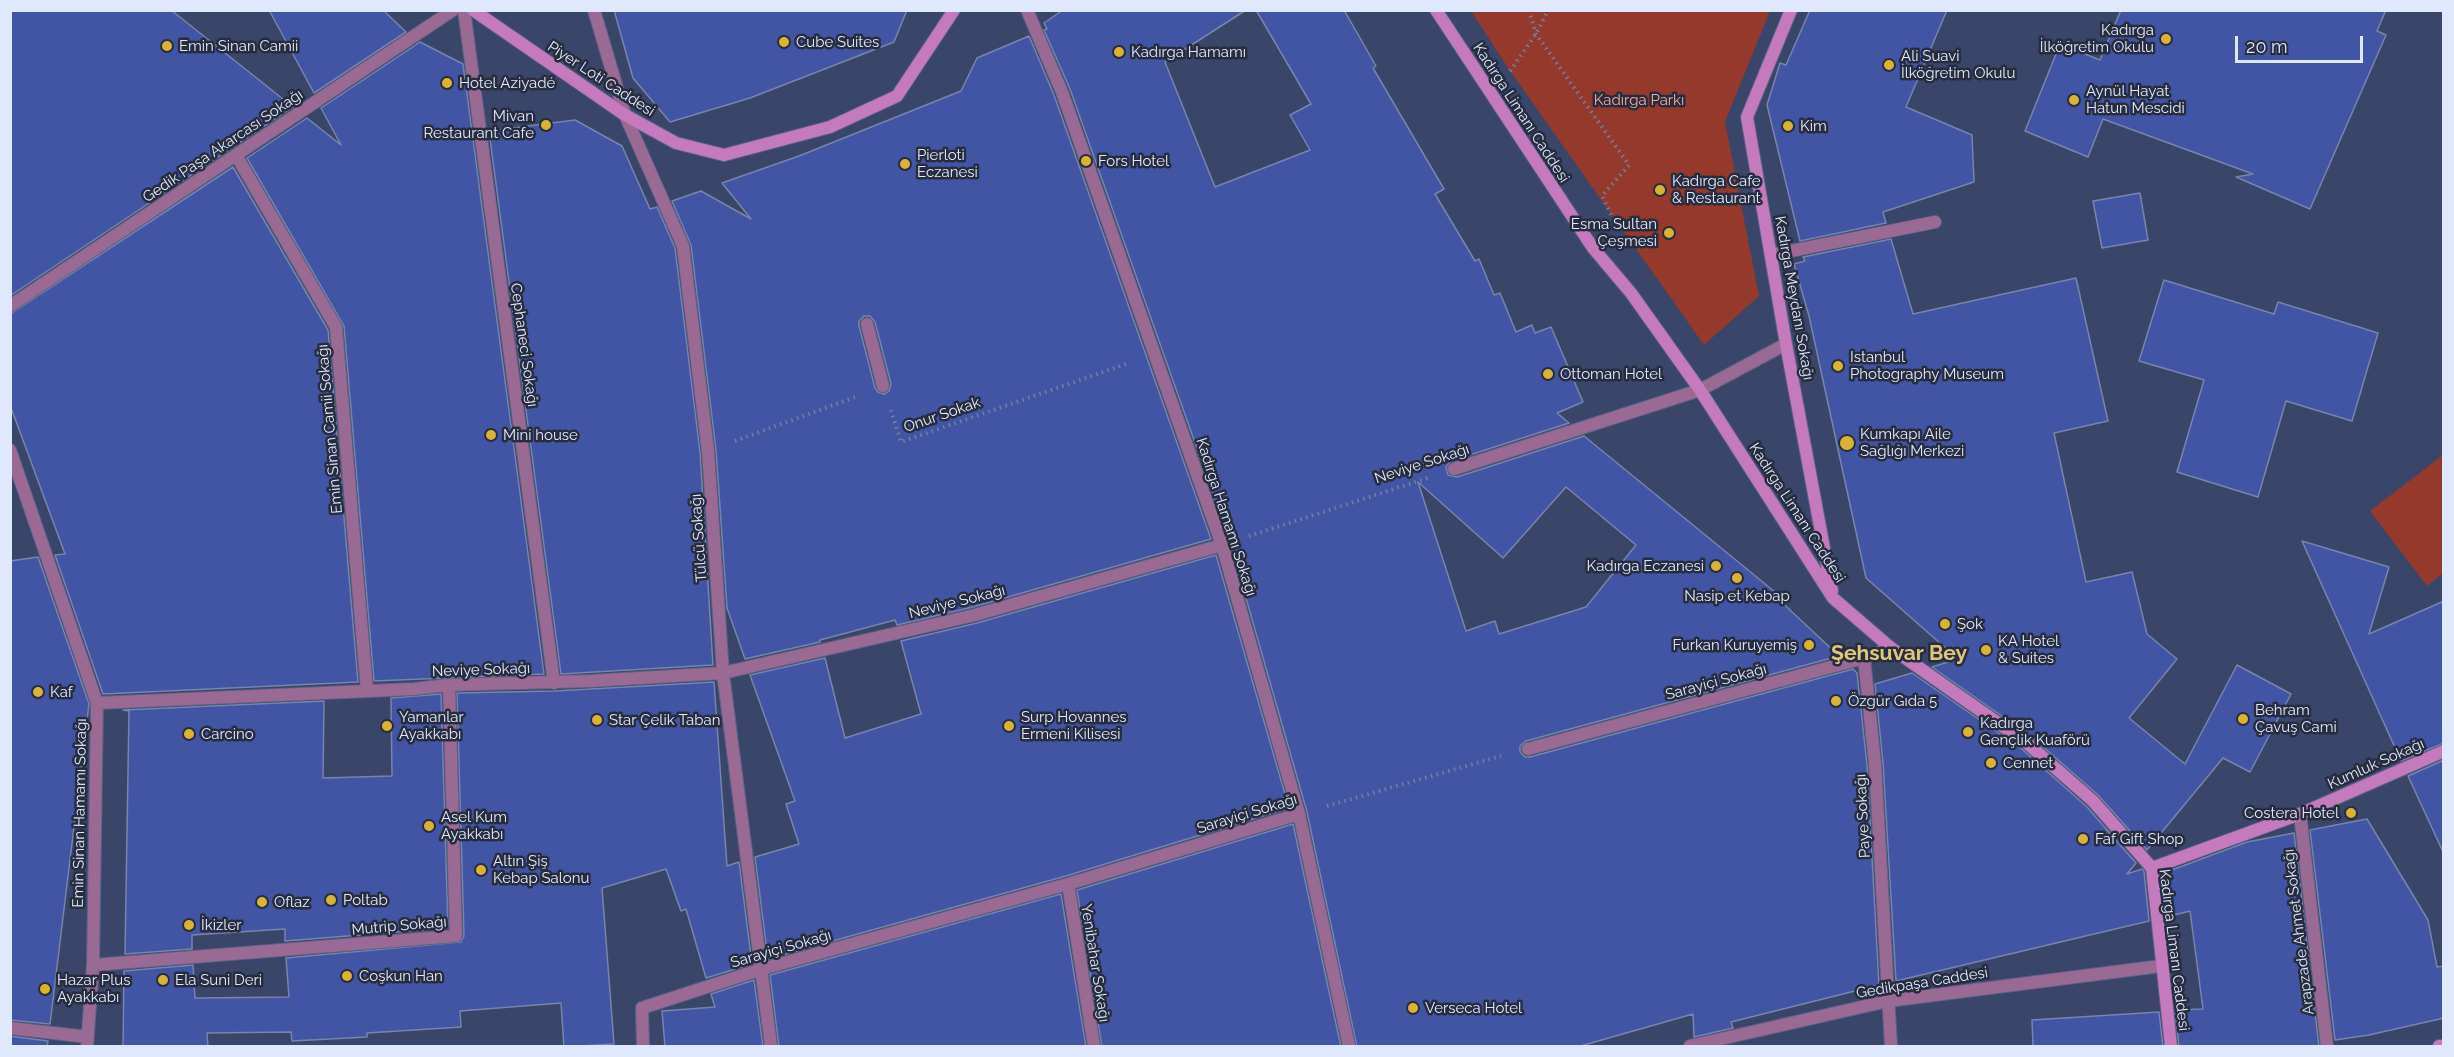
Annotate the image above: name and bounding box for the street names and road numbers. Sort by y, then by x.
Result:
street label: Piyer Loti Caddesi [544,38,658,120]
street label: Kadırga Limanı Caddesi [1469,40,1573,186]
street label: Gedik Paşa Akarcası Sokağı [140,86,306,206]
street label: Kadırga Meydanı Sokağı [1771,215,1817,381]
street label: Cephaneci Sokağı [506,282,542,408]
street label: Emin Sinan Camii Sokağı [314,344,346,514]
street label: Onur Sokak [901,393,983,437]
street label: Kadırga Hamamı Sokağı [1192,436,1260,598]
street label: Neviye Sokağı [1372,440,1472,488]
street label: Kadırga Limanı Caddesi [1745,440,1849,586]
street label: Tülcü Sokağı [687,493,711,583]
street label: Neviye Sokağı [907,581,1007,623]
street label: Neviye Sokağı [431,659,531,681]
street label: Sarayiçi Sokağı [1664,660,1768,704]
street label: Emin Sinan Hamamı Sokağı [69,718,91,908]
street label: Kumluk Sokağı [2325,735,2427,793]
street label: Paye Sokağı [1852,773,1874,859]
street label: Sarayiçi Sokağı [1195,790,1299,838]
street label: Arapzade Ahmet Sokağı [2280,848,2318,1016]
street label: Kadırga Limanı Caddesi [2155,868,2193,1032]
street label: Yenibahar Sokağı [1077,903,1113,1023]
street label: Mutrip Sokağı [351,913,447,939]
street label: Sarayiçi Sokağı [729,926,833,972]
street label: Gedikpaşa Caddesi [1855,964,1989,1002]

